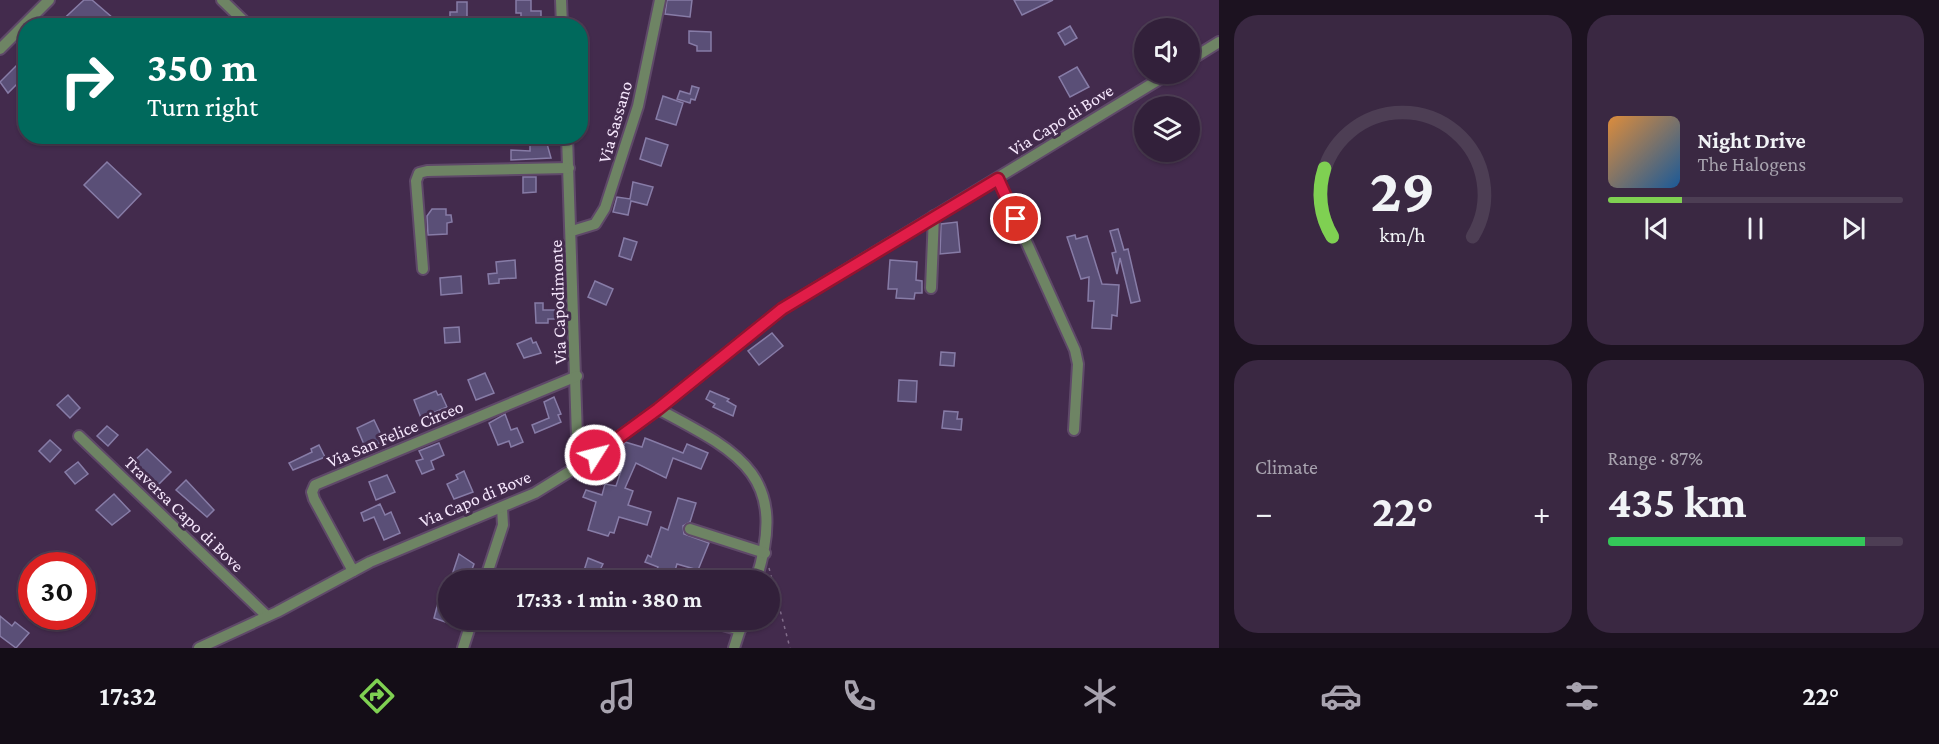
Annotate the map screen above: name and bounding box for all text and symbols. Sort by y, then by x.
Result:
map controls [1134,18,1200,162]
button: sound [1134,18,1200,84]
icon: right [48,42,126,120]
text: 350 m [147,43,257,90]
street label: Via Sassano [594,79,636,165]
street label: Via Capo di Bove [1005,80,1117,160]
text: Turn right [147,92,258,122]
button: layers [1134,96,1200,162]
text: Night Drive [1698,128,1806,153]
text: The Halogens [1698,153,1806,175]
text: 29 [1370,155,1436,224]
pin [990,193,1041,244]
icon: arrive [999,202,1032,235]
icon: previous [1640,212,1673,245]
icon: pause [1739,212,1772,245]
icon: next [1837,212,1870,245]
text: km/h [1380,224,1426,248]
street label: Via Capodimonte [546,239,570,365]
street label: Via San Felice Circeo [324,396,466,472]
position arrow [563,423,627,487]
text: Range · 87% [1608,447,1703,469]
street label: Traversa Capo di Bove [120,452,248,576]
text: Climate [1255,456,1318,478]
street label: Via Capo di Bove [416,466,534,532]
text: 435 km [1608,477,1747,527]
text: 22° [1372,486,1434,536]
text: − [1255,494,1272,531]
text: + [1533,494,1551,531]
speed limit sign: 30 [18,552,96,630]
text: 17:33 · 1 min · 380 m [516,587,702,612]
icon: directions [356,675,398,717]
icon: music [597,675,639,717]
icon: phone [838,675,880,717]
icon: climate [1079,675,1121,717]
icon: car [1320,675,1362,717]
icon: filters [1561,675,1603,717]
text: 17:32 [100,681,156,711]
text: 22° [1802,681,1839,711]

